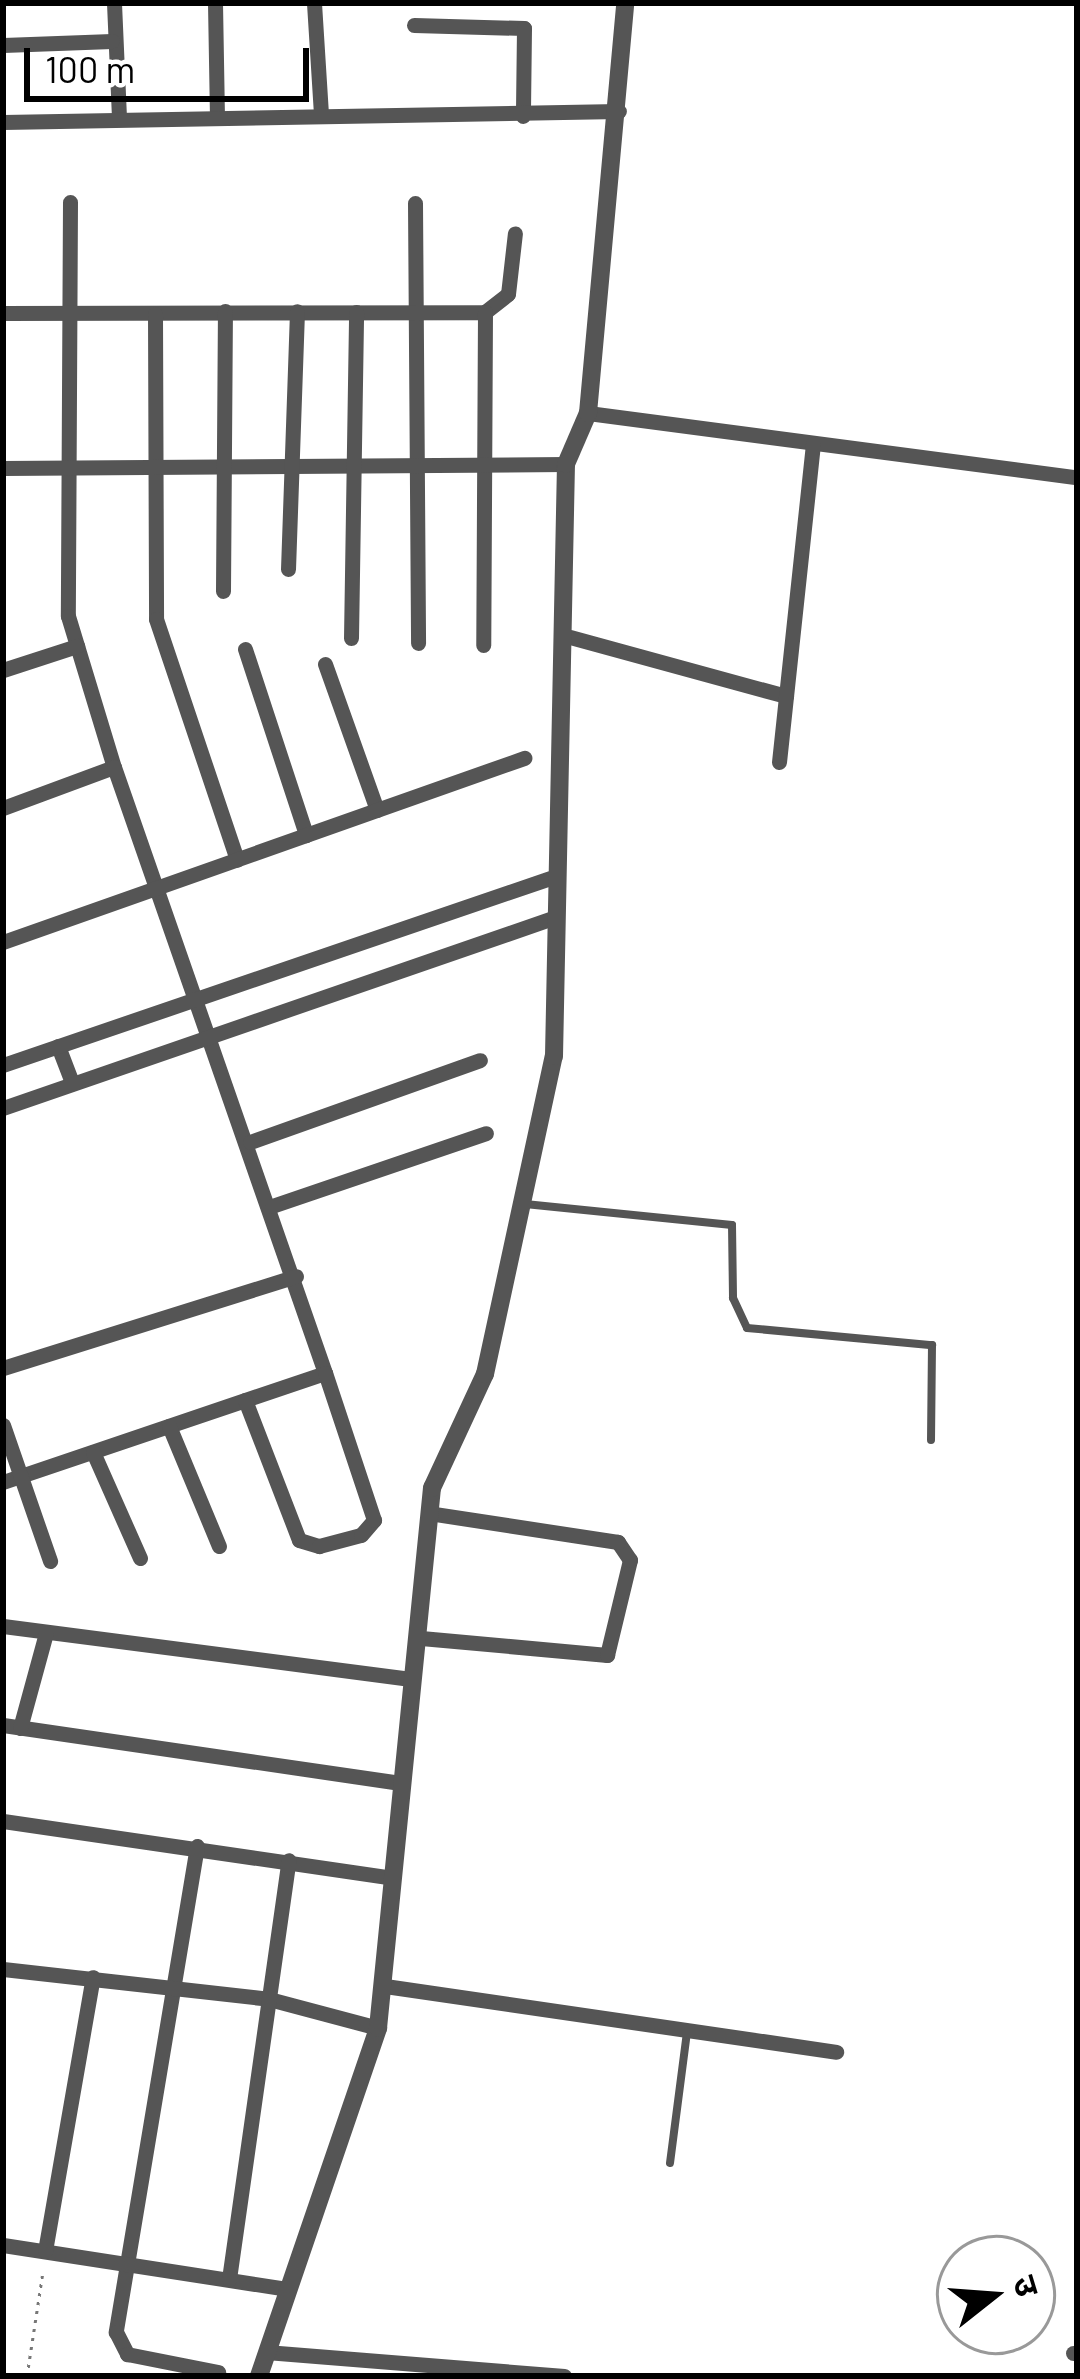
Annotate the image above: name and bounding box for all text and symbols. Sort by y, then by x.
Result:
scale bar [30,24,315,98]
text: 100 m [45,47,135,90]
north arrow [936,2235,1056,2355]
text: उ [1006,2270,1050,2300]

